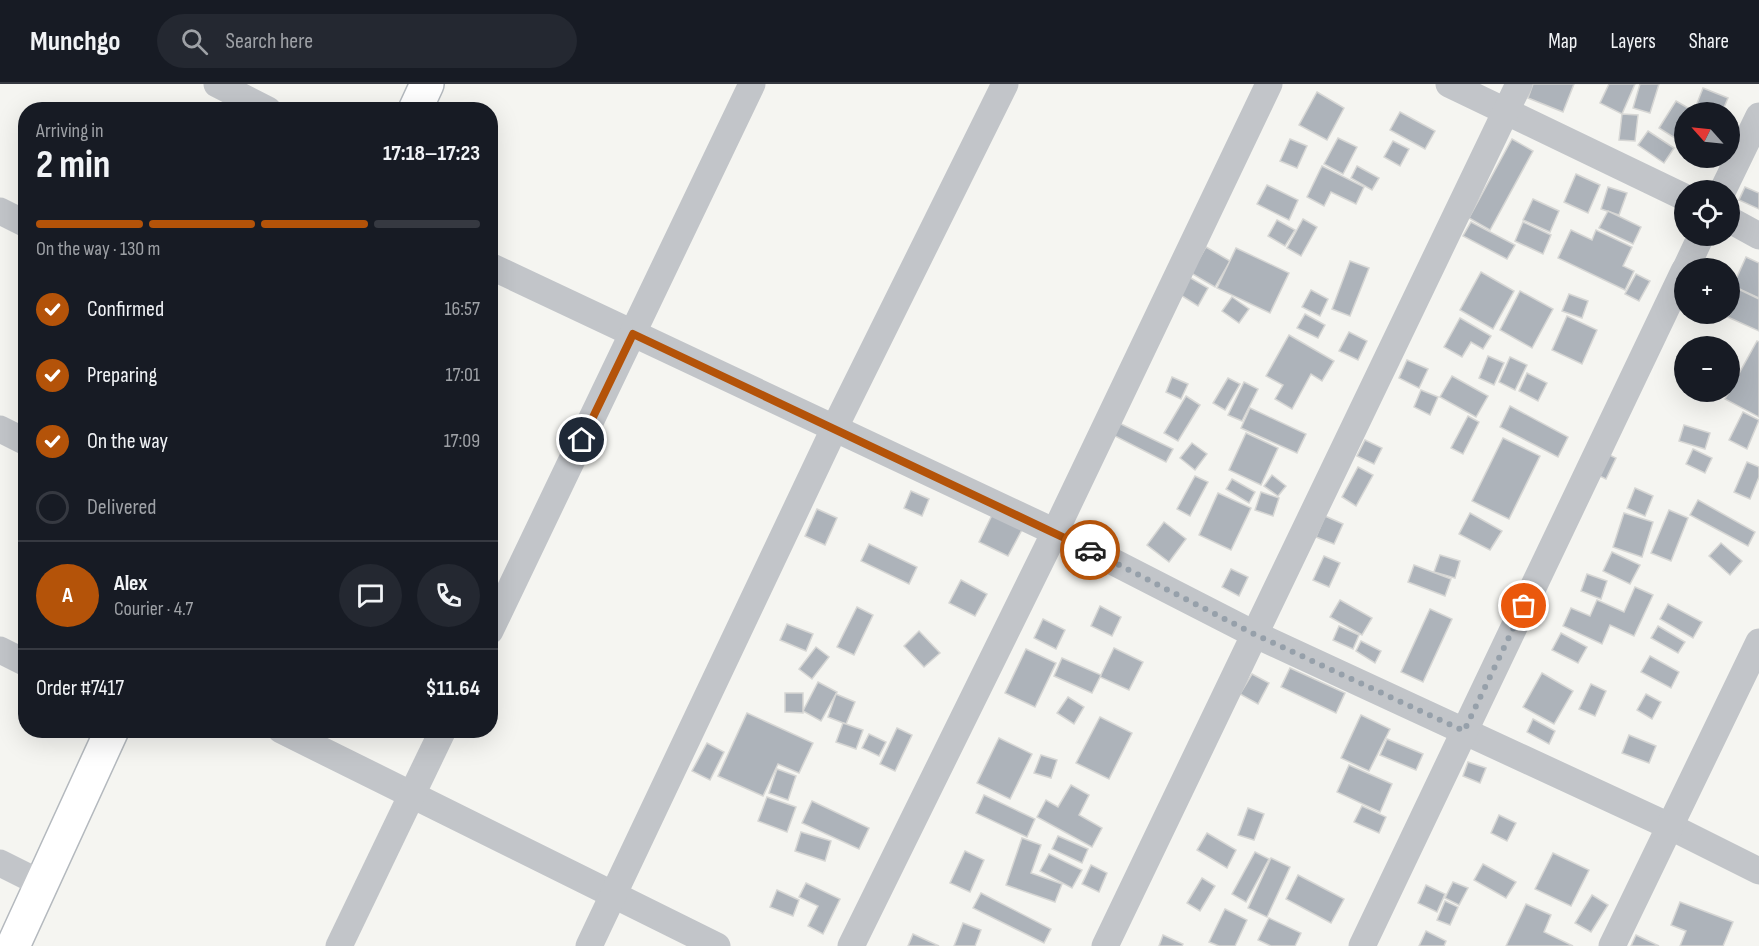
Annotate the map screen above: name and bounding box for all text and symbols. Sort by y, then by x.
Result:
search box [157,14,577,68]
text: Munchgo [30,25,121,58]
icon: search [178,25,211,58]
text: Search here [226,28,313,55]
text: Map [1548,29,1577,54]
text: Layers [1610,29,1656,54]
text: Share [1689,29,1729,54]
north arrow [1674,102,1740,168]
map controls [1674,102,1740,402]
text: Arriving in [36,119,104,143]
text: 17:18–17:23 [383,140,480,167]
text: 2 min [36,142,110,189]
button: locate [1674,180,1740,246]
text: On the way · 130 m [36,237,160,261]
button: + [1674,258,1740,324]
icon: check [36,293,69,326]
text: Confirmed [87,296,164,323]
text: 16:57 [445,297,480,321]
button: − [1674,336,1740,402]
icon: check [36,359,69,392]
text: Preparing [87,362,157,389]
text: 17:01 [446,363,480,387]
pin [556,414,607,465]
icon: home [565,423,598,456]
icon: check [36,425,69,458]
text: On the way [87,428,168,455]
text: 17:09 [444,429,480,453]
text: Delivered [87,494,156,521]
courier [1060,520,1120,580]
icon: car [1074,534,1107,567]
button: chat [339,564,402,627]
button: phone [417,564,480,627]
text: Alex [114,570,147,597]
pin [1498,580,1549,631]
text: A [62,582,73,609]
icon: bag [1507,589,1540,622]
text: Courier · 4.7 [114,597,193,621]
text: Order #7417 [36,675,124,702]
text: $11.64 [426,675,480,702]

